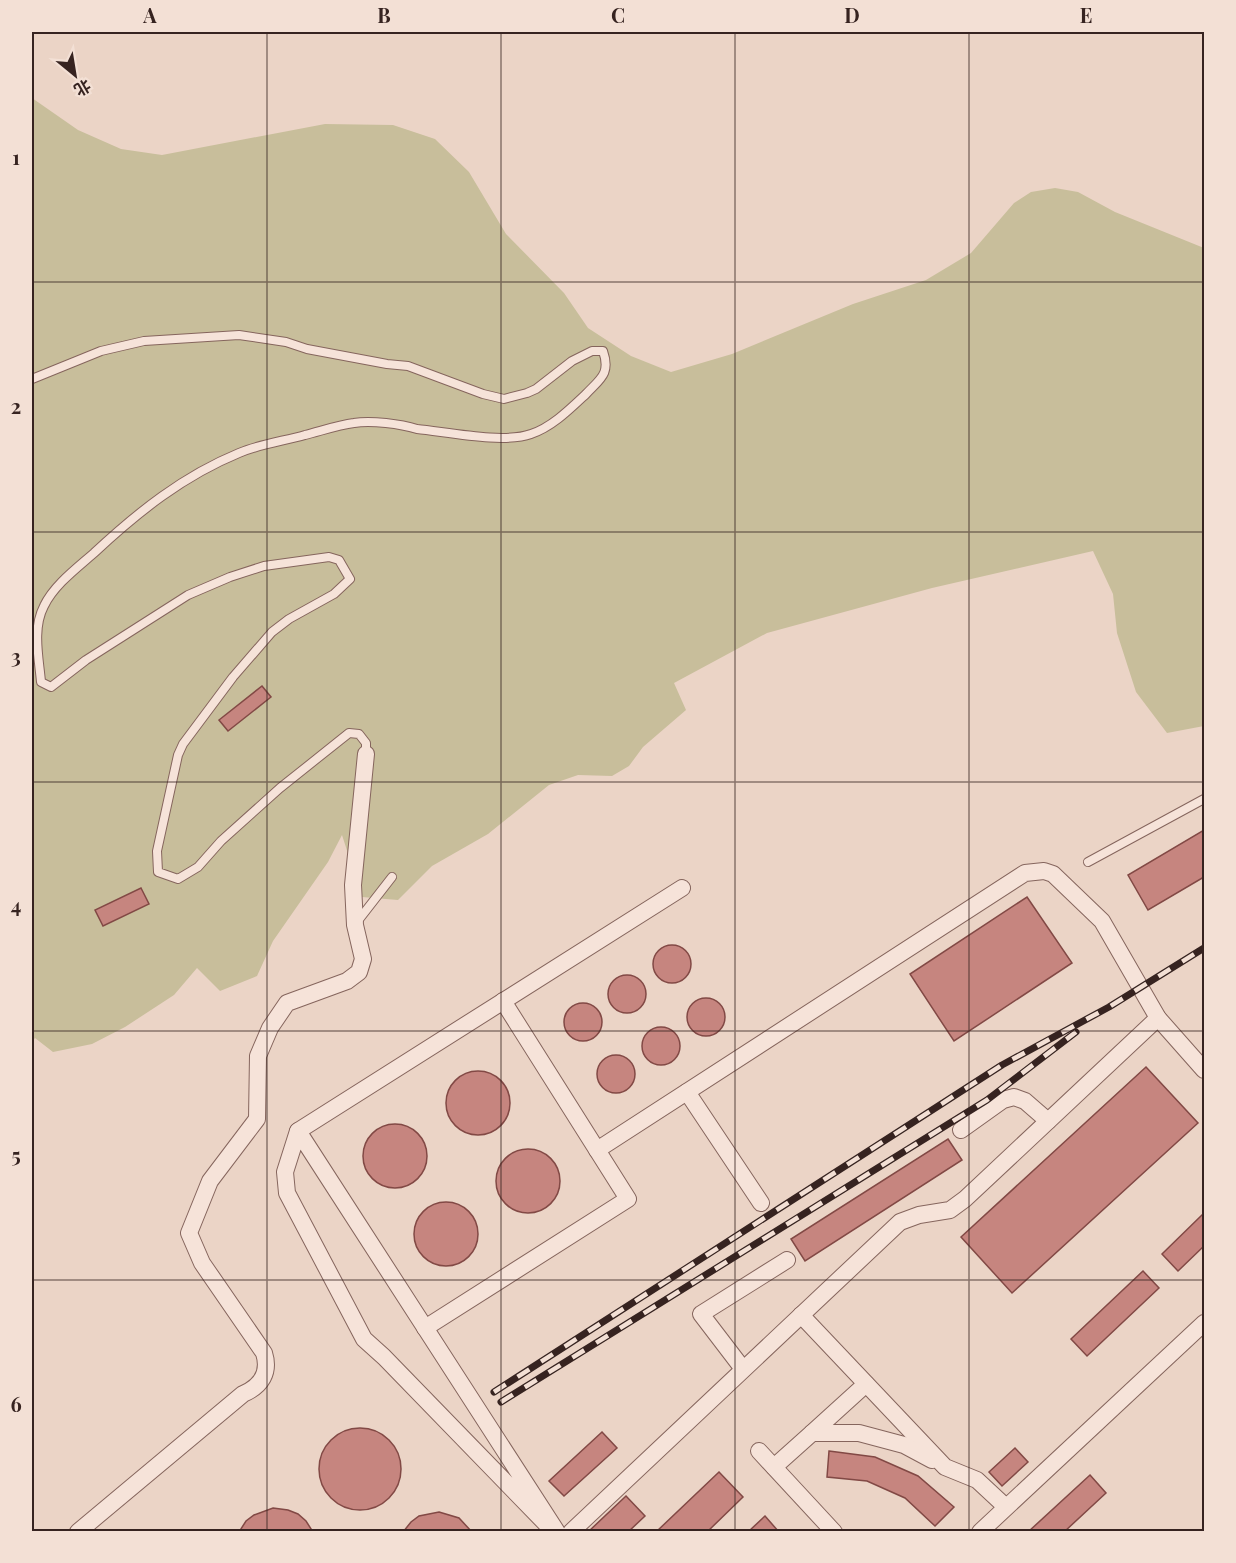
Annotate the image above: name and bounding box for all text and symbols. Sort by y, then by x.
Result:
text: A [142,1,157,28]
text: B [377,1,391,28]
text: C [611,1,625,28]
text: D [844,1,860,28]
text: E [1080,1,1092,28]
north arrow [45,45,105,105]
text: 北 [71,75,95,102]
text: 1 [12,143,20,170]
text: 2 [11,392,21,419]
text: 3 [11,642,21,669]
text: 4 [11,891,21,918]
text: 5 [11,1141,21,1168]
text: 6 [10,1390,22,1417]

